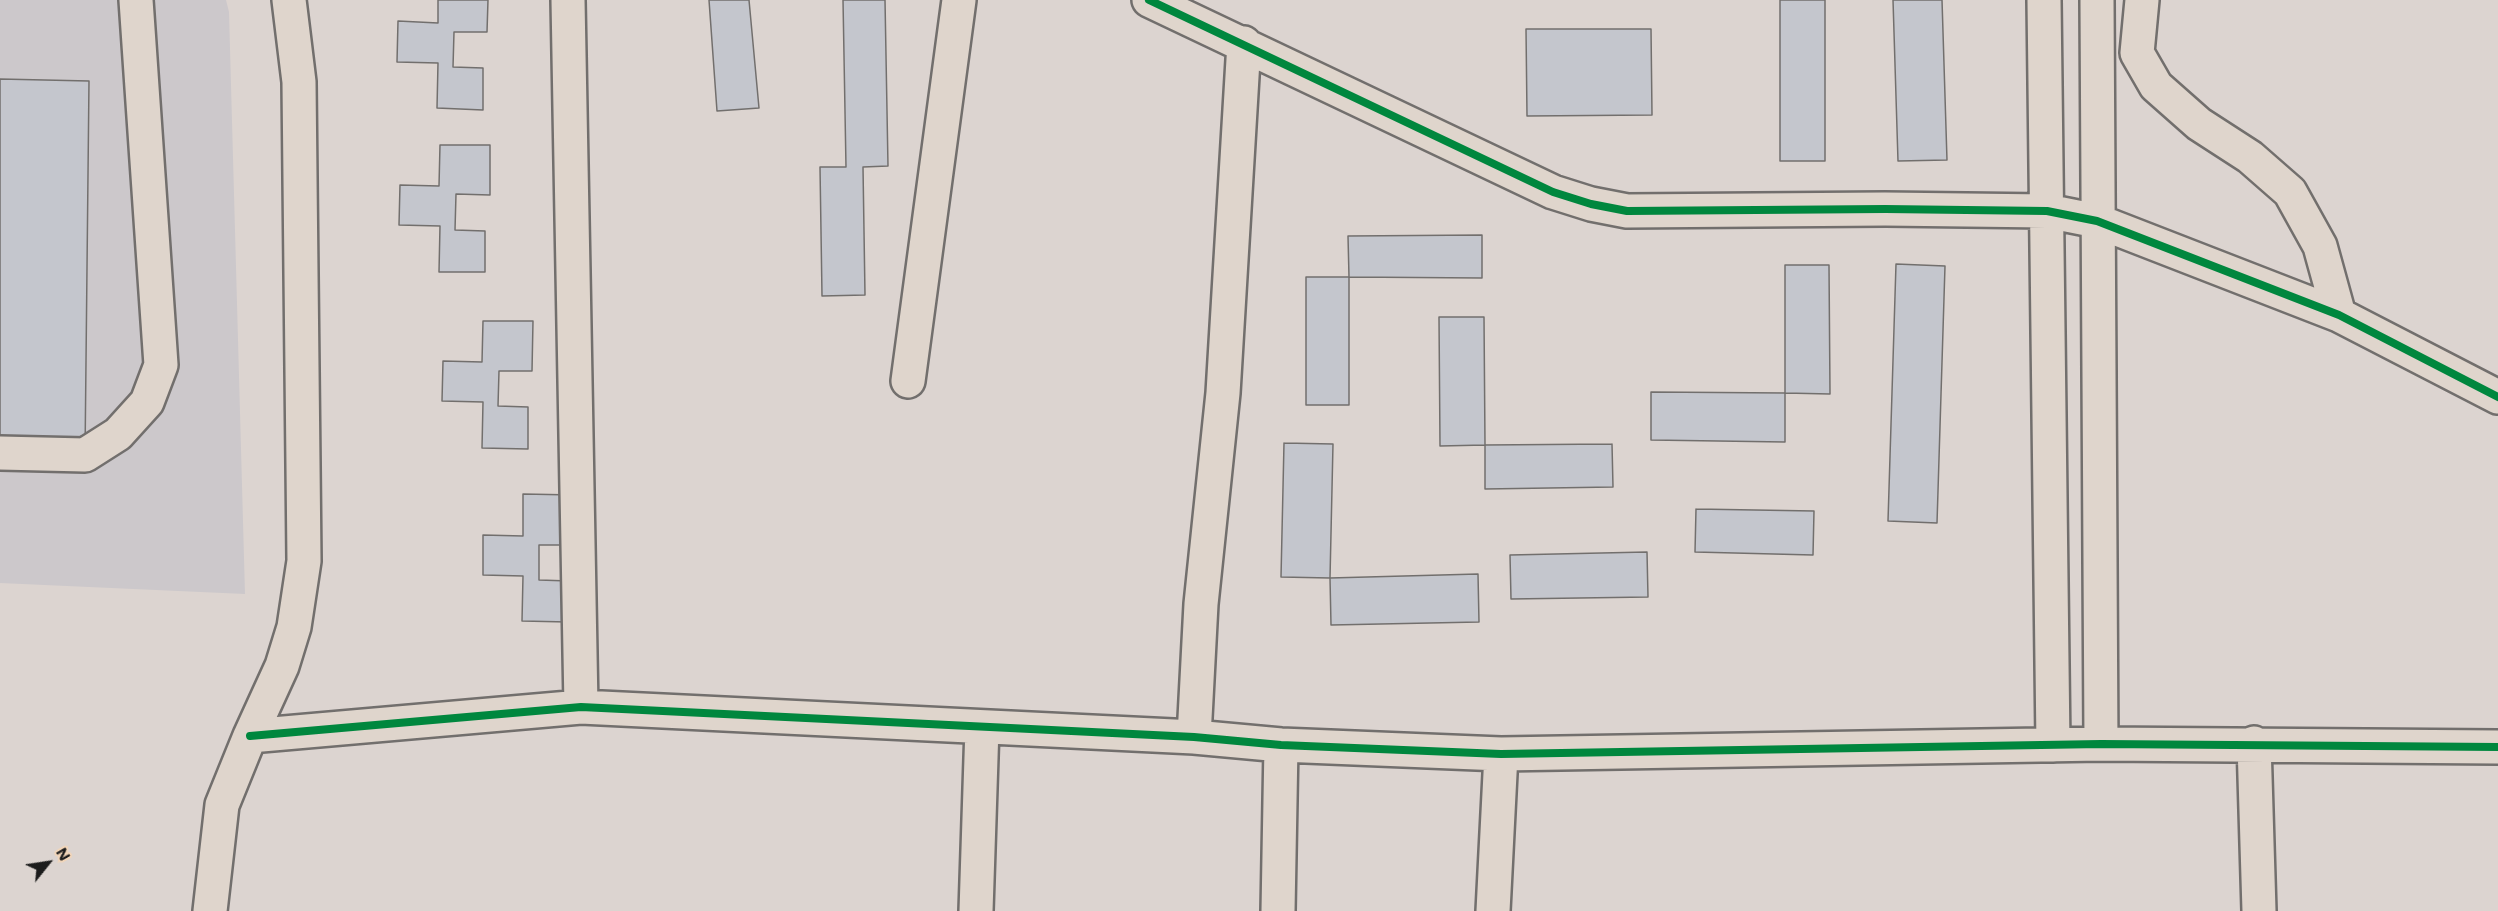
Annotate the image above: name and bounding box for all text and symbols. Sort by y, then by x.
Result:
north arrow [18,833,78,893]
text: N [52,843,76,864]

